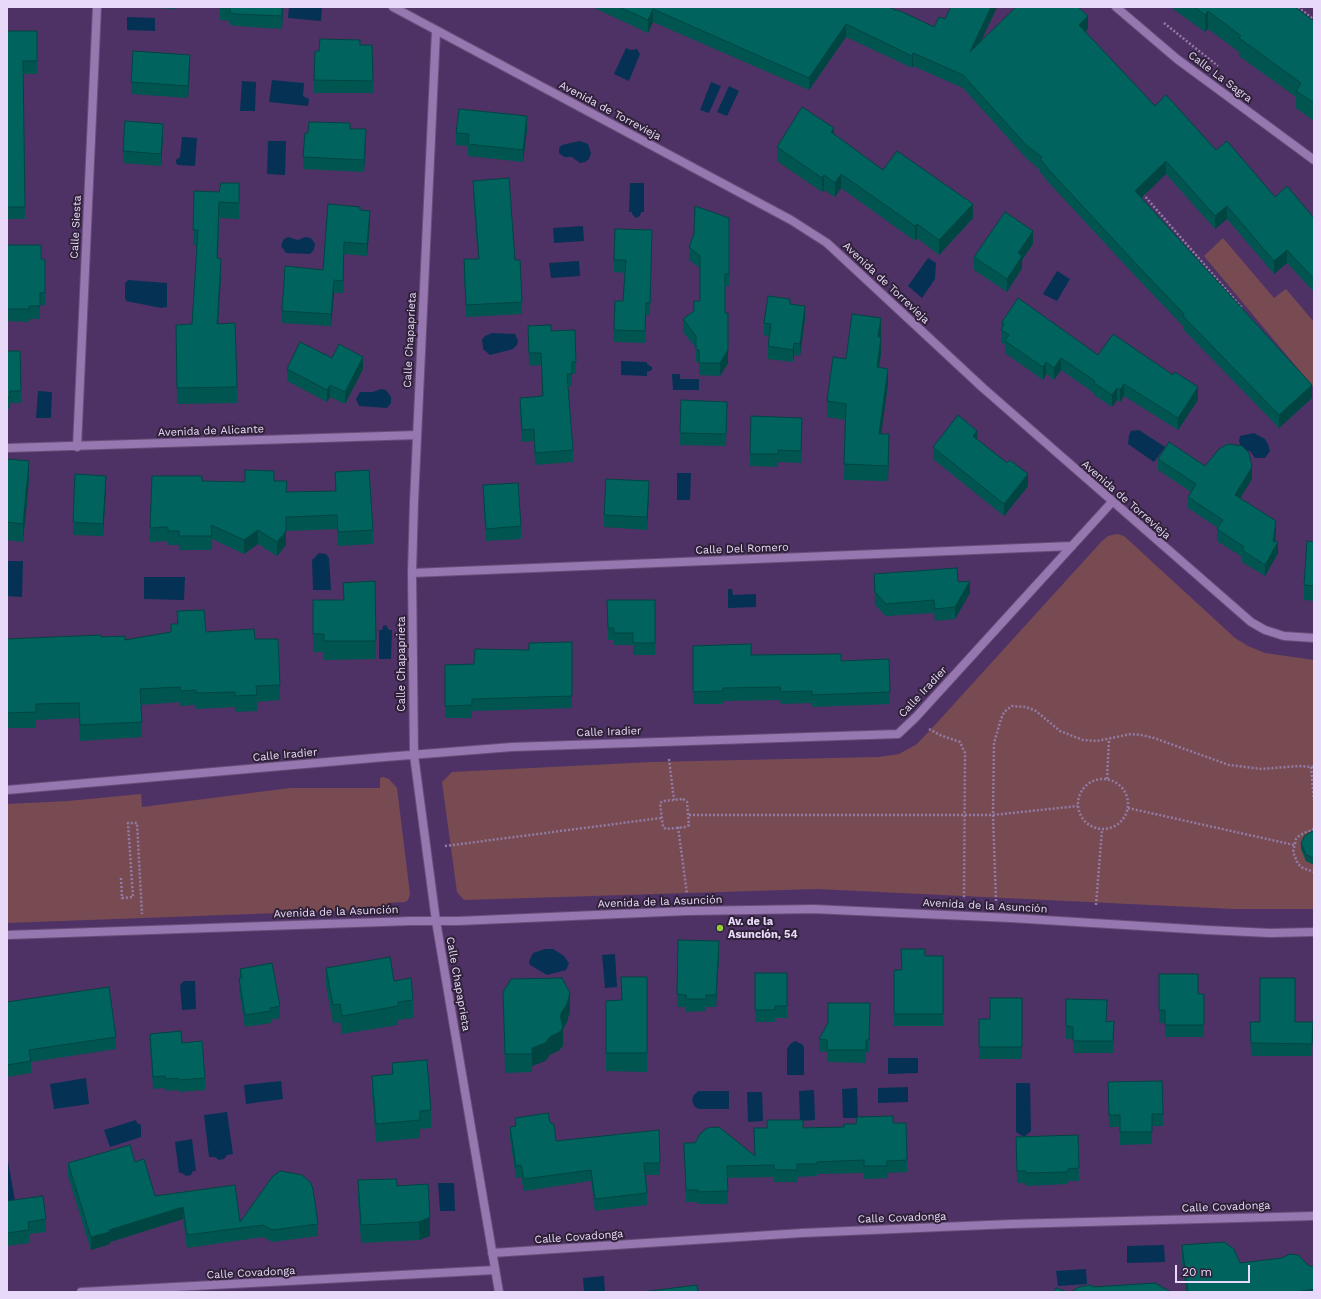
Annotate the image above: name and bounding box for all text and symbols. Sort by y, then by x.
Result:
street label: Calle La Sagra [1185,49,1255,105]
street label: Avenida de Torrevieja [557,78,663,144]
street label: Calle Siesta [68,195,84,259]
street label: Avenida de Torrevieja [840,239,932,327]
street label: Calle Chapaprieta [401,292,419,388]
street label: Avenida de Alicante [158,423,264,439]
street label: Avenida de Torrevieja [1079,458,1173,542]
street label: Calle Del Romero [695,541,789,557]
street label: Calle Chapaprieta [395,616,409,712]
street label: Calle Iradier [896,664,950,720]
street label: Calle Iradier [576,724,642,740]
street label: Calle Iradier [252,746,318,764]
street label: Avenida de la Asunción [597,893,723,911]
street label: Avenida de la Asunción [922,896,1048,916]
street label: Avenida de la Asunción [273,903,399,921]
place label: Av. de la Asunción, 54 [728,915,798,941]
marker: Av. de la Asunción, 54 [715,923,725,933]
street label: Calle Chapaprieta [443,936,473,1032]
street label: Calle Covadonga [1181,1199,1271,1215]
street label: Calle Covadonga [857,1210,947,1226]
street label: Calle Covadonga [534,1227,624,1247]
scale bar [1177,1257,1252,1283]
street label: Calle Covadonga [206,1264,296,1282]
text: 20 m [1182,1265,1212,1279]

